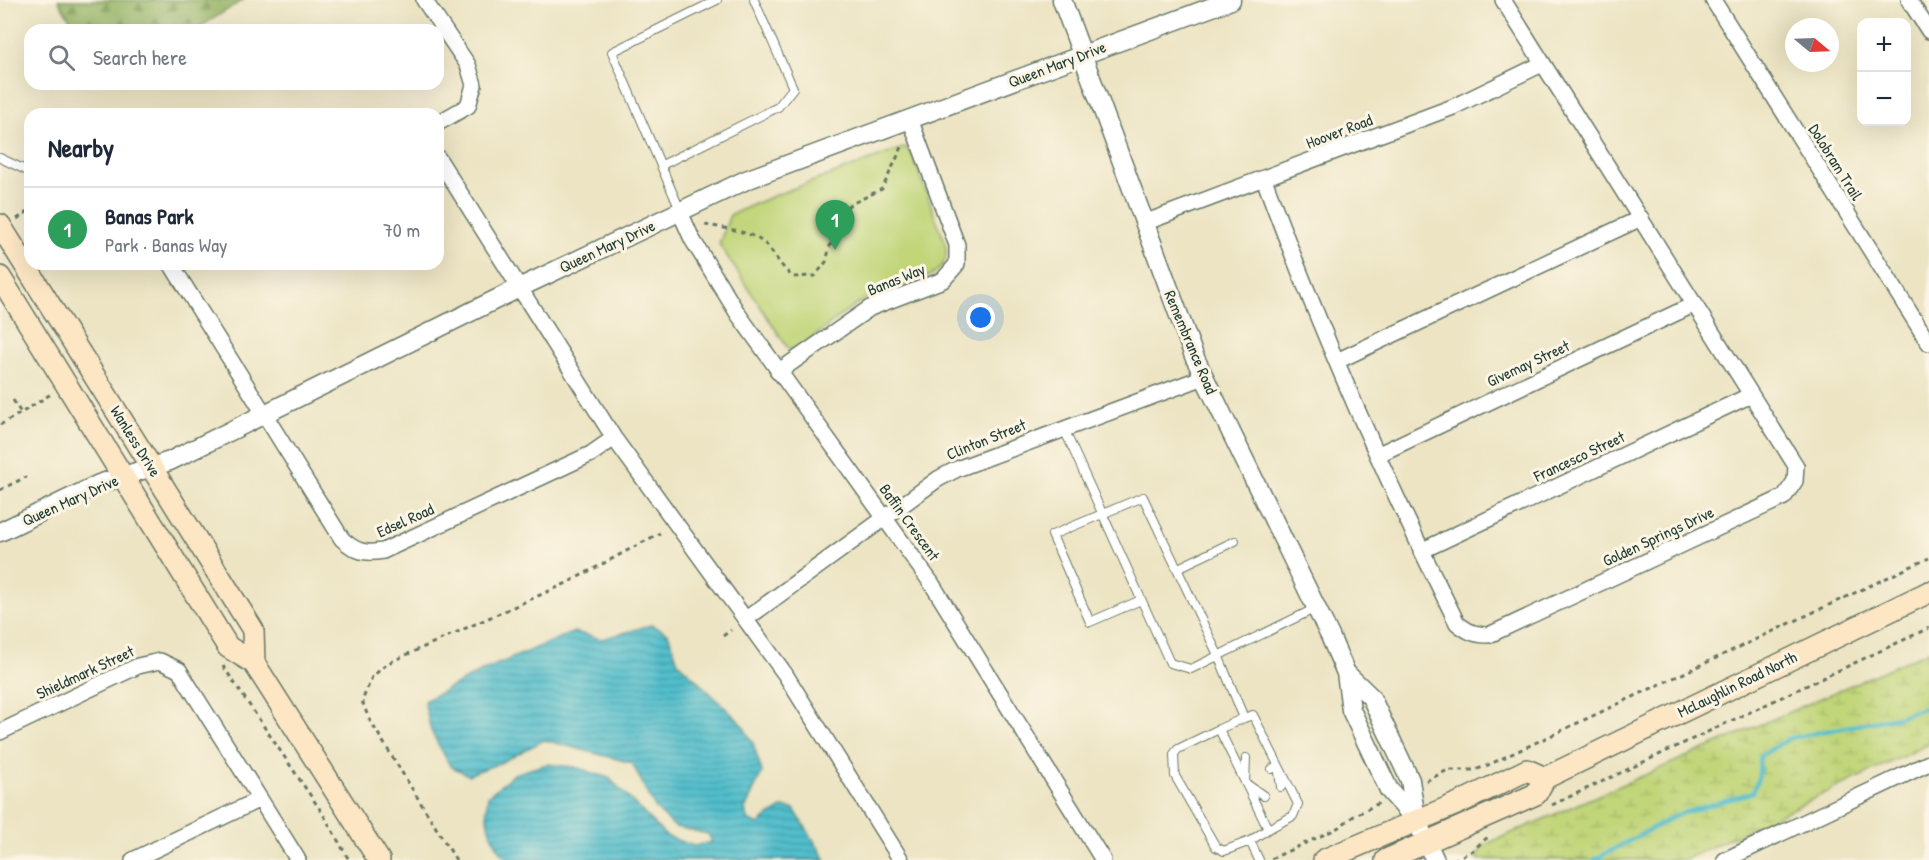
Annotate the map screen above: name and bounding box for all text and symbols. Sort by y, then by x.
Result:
north arrow [1785,18,1839,72]
map controls [1857,18,1911,126]
button: + [1857,18,1911,72]
search box [24,24,444,90]
street label: Queen Mary Drive [1005,35,1110,93]
icon: search [45,41,78,74]
text: Search here [93,42,187,72]
button: − [1857,72,1911,126]
street label: Hoover Road [1303,108,1375,154]
street label: Dolobram Trail [1804,120,1869,205]
text: Nearby [48,130,114,165]
pin: 1 [816,200,854,250]
text: Banas Park [105,201,194,231]
street label: Queen Mary Drive [556,214,659,278]
text: 1 [64,216,71,243]
text: 70 m [383,216,420,243]
text: Park · Banas Way [105,231,227,258]
street label: Banas Way [864,257,928,301]
street label: Remembrance Road [1159,287,1223,397]
your location [966,303,995,332]
street label: Givemay Street [1483,334,1573,392]
street label: Wanless Drive [105,401,167,481]
street label: Clinton Street [943,413,1029,465]
street label: Francesco Street [1529,425,1629,487]
street label: Queen Mary Drive [18,469,122,531]
street label: Baffin Crescent [875,479,946,565]
street label: Edsel Road [373,498,437,542]
street label: Golden Springs Drive [1599,500,1718,571]
street label: Shieldmark Street [33,640,138,704]
street label: McLaughlin Road North [1674,645,1801,722]

